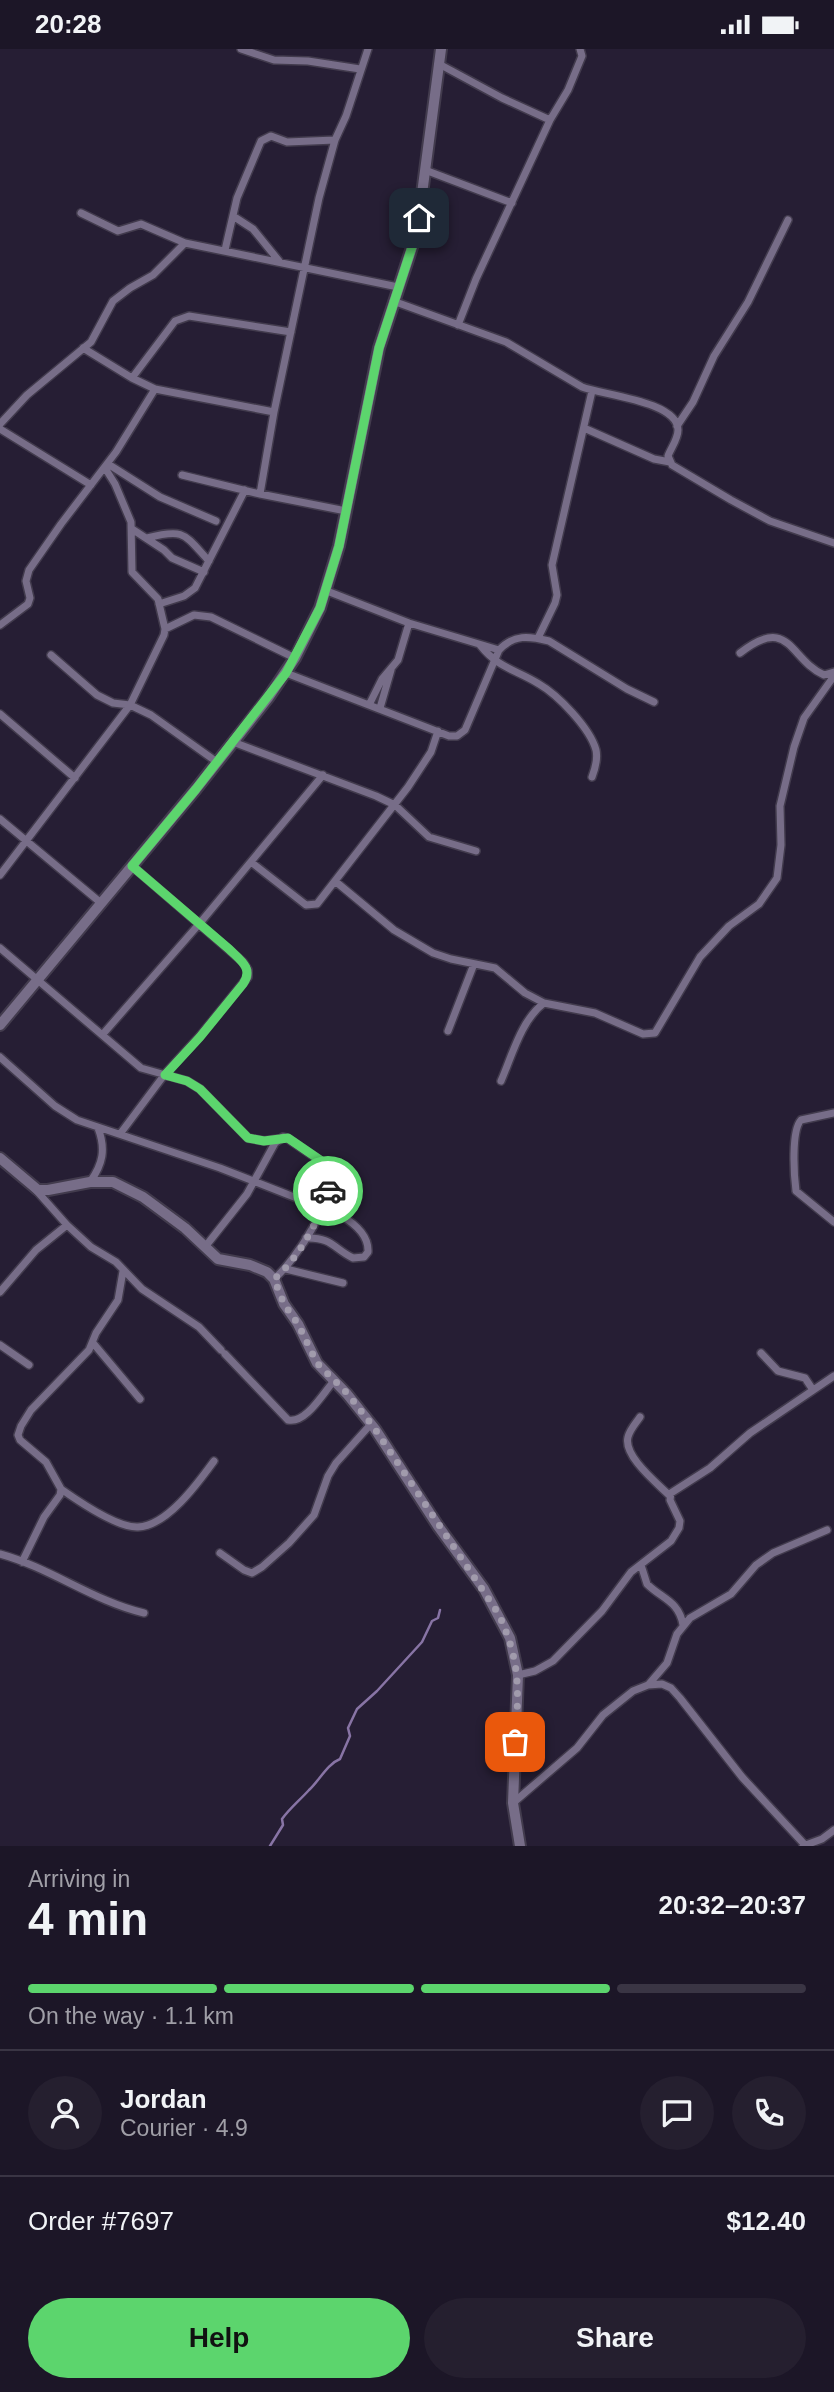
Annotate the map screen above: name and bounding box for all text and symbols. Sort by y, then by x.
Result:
text: 20:28 [35,9,102,39]
pin [389,188,449,248]
icon: home [400,199,438,237]
courier [293,1156,363,1226]
icon: car [309,1172,347,1210]
pin [485,1712,545,1772]
icon: bag [496,1723,534,1761]
text: Arriving in [28,1866,130,1892]
text: 20:32–20:37 [659,1890,806,1920]
text: 4 min [28,1893,148,1945]
text: On the way · 1.1 km [28,2003,234,2029]
button: person [28,2076,102,2150]
button: chat [640,2076,714,2150]
button: phone [732,2076,806,2150]
text: Jordan [120,2084,207,2114]
text: Courier · 4.9 [120,2115,248,2141]
text: Order #7697 [28,2206,174,2236]
text: $12.40 [726,2206,806,2236]
button: Help [28,2298,410,2378]
button: Share [424,2298,806,2378]

